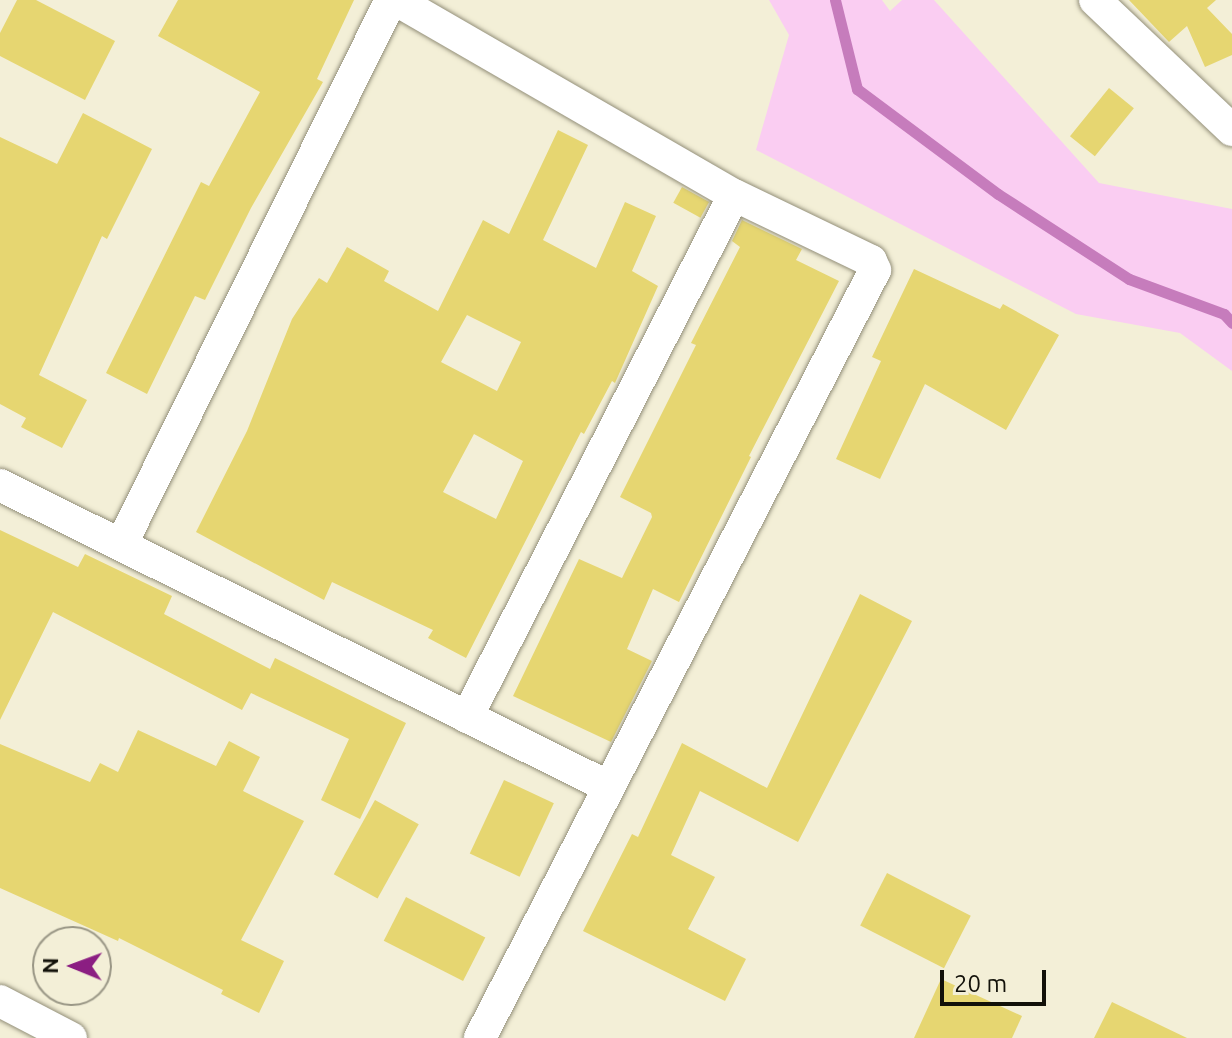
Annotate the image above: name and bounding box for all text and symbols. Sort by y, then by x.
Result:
north arrow [32,926,112,1006]
scale bar [944,954,1050,1004]
text: N [37,957,62,974]
text: 20 m [954,970,1007,997]

